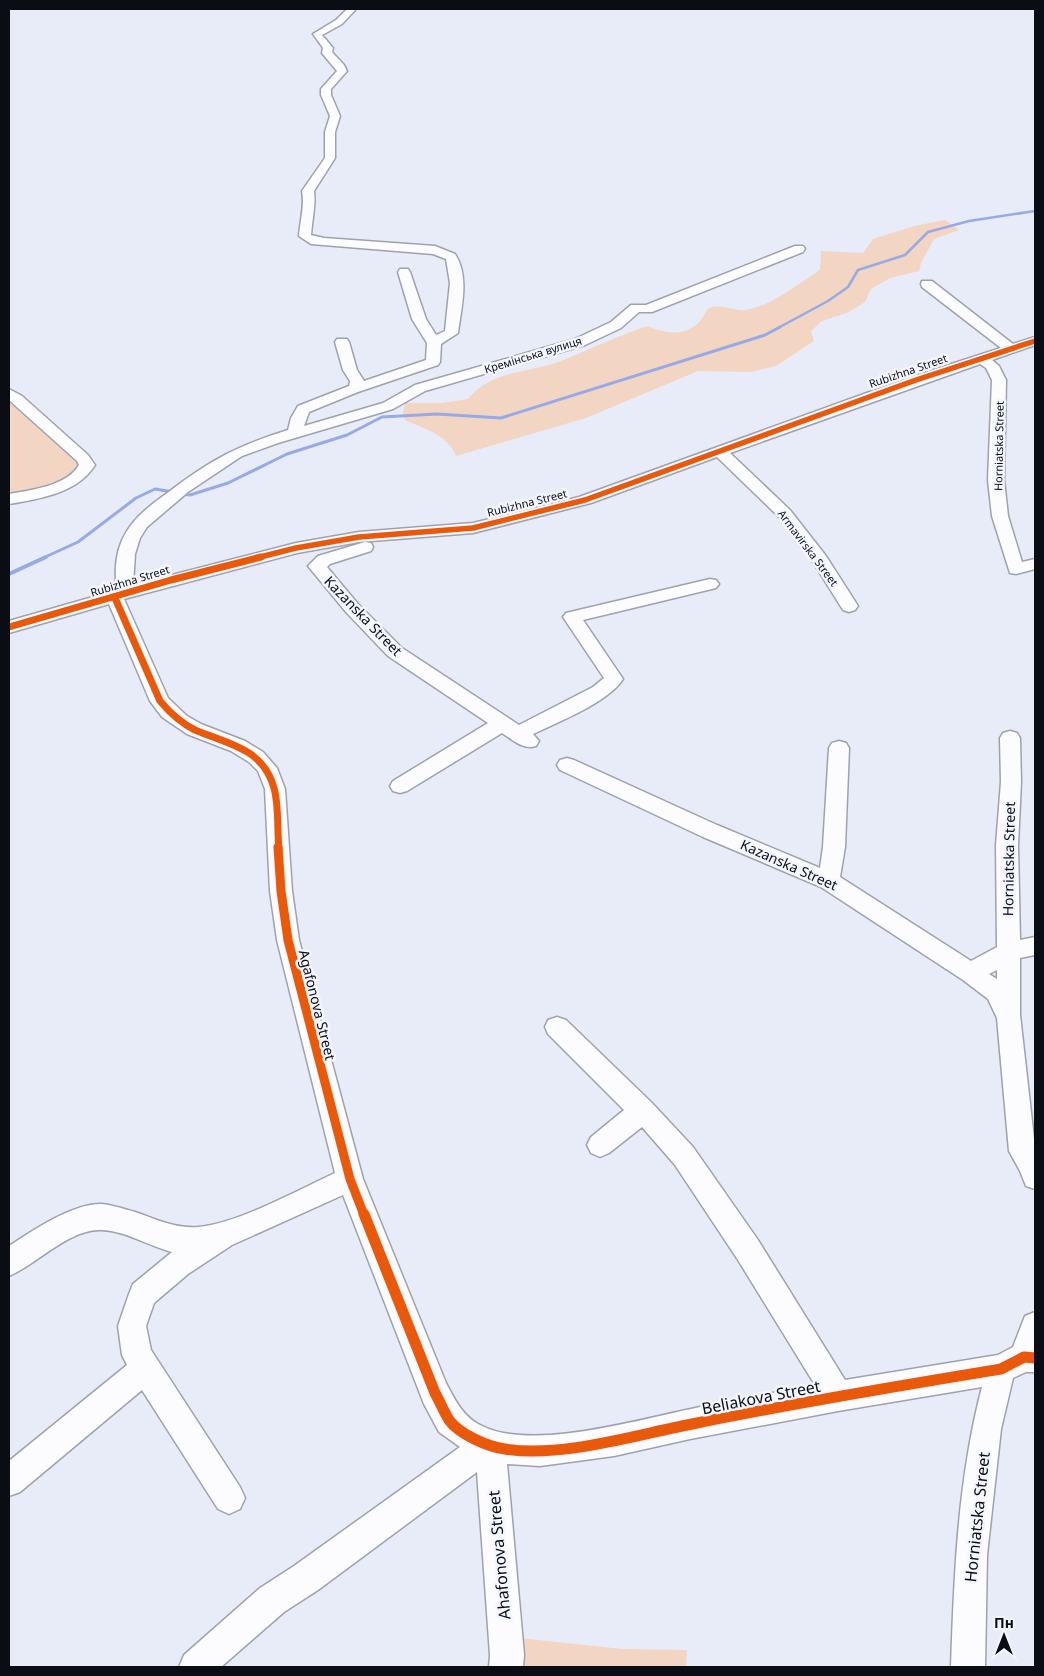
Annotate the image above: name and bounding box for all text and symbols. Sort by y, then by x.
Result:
street label: Кремінська вулиця [482,333,583,376]
street label: Rubizhna Street [867,350,949,391]
street label: Horniatska Street [990,401,1007,491]
street label: Rubizhna Street [485,485,568,520]
street label: Armavirska Street [775,506,842,589]
street label: Rubizhna Street [89,561,171,600]
street label: Kazanska Street [320,572,406,660]
street label: Horniatska Street [998,802,1019,916]
street label: Kazanska Street [738,835,841,894]
street label: Agafonova Street [295,948,340,1062]
street label: Beliakova Street [700,1375,822,1419]
street label: Horniatska Street [959,1451,995,1583]
street label: Ahafonova Street [482,1489,516,1620]
north arrow [979,1611,1029,1661]
text: Пн [994,1613,1014,1632]

